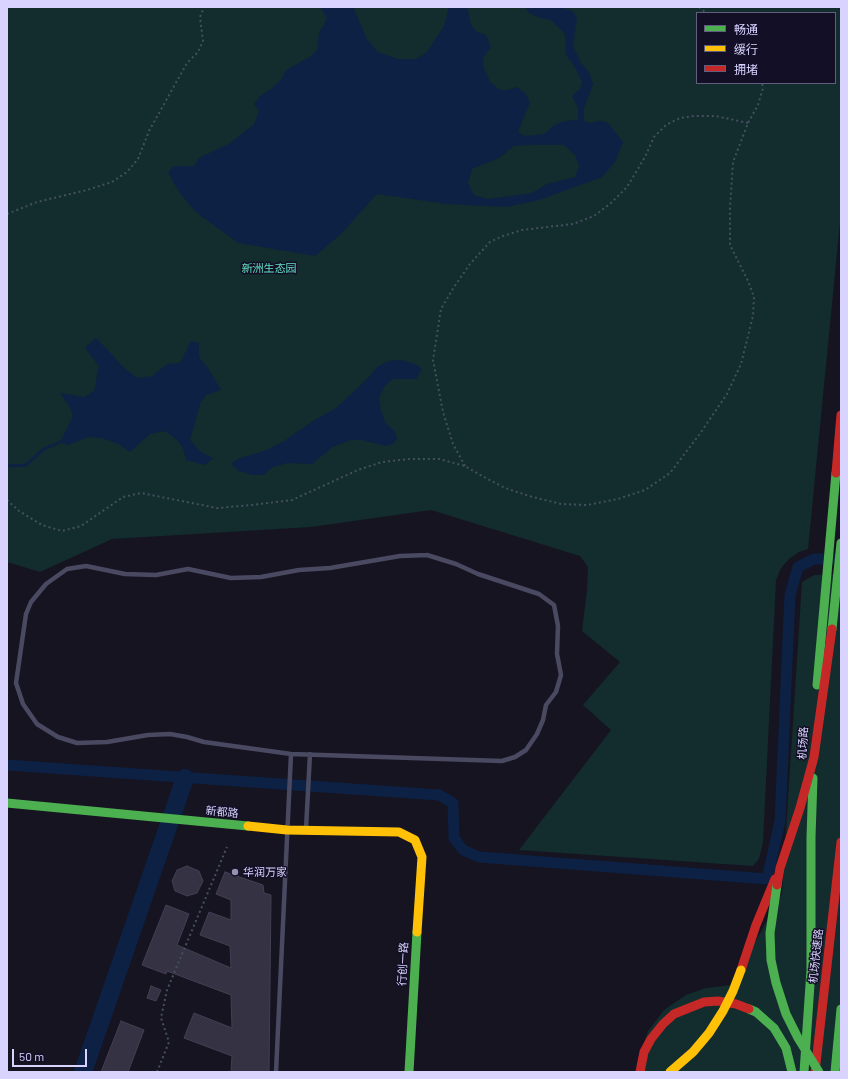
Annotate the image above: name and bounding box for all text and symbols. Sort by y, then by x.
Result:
legend [696,12,836,84]
text: 畅通 [734,22,758,36]
text: 缓行 [734,42,758,56]
text: 拥堵 [734,62,758,76]
park label: 新洲生态园 [242,261,296,275]
street label: 机场路 [796,726,810,760]
street label: 新都路 [205,804,239,820]
place label: 华润万家 [243,865,287,879]
marker: 华润万家 [230,867,240,877]
street label: 机场快速路 [807,928,825,984]
street label: 行创一路 [395,942,411,986]
scale bar [14,1041,89,1067]
text: 50 m [19,1049,44,1063]

